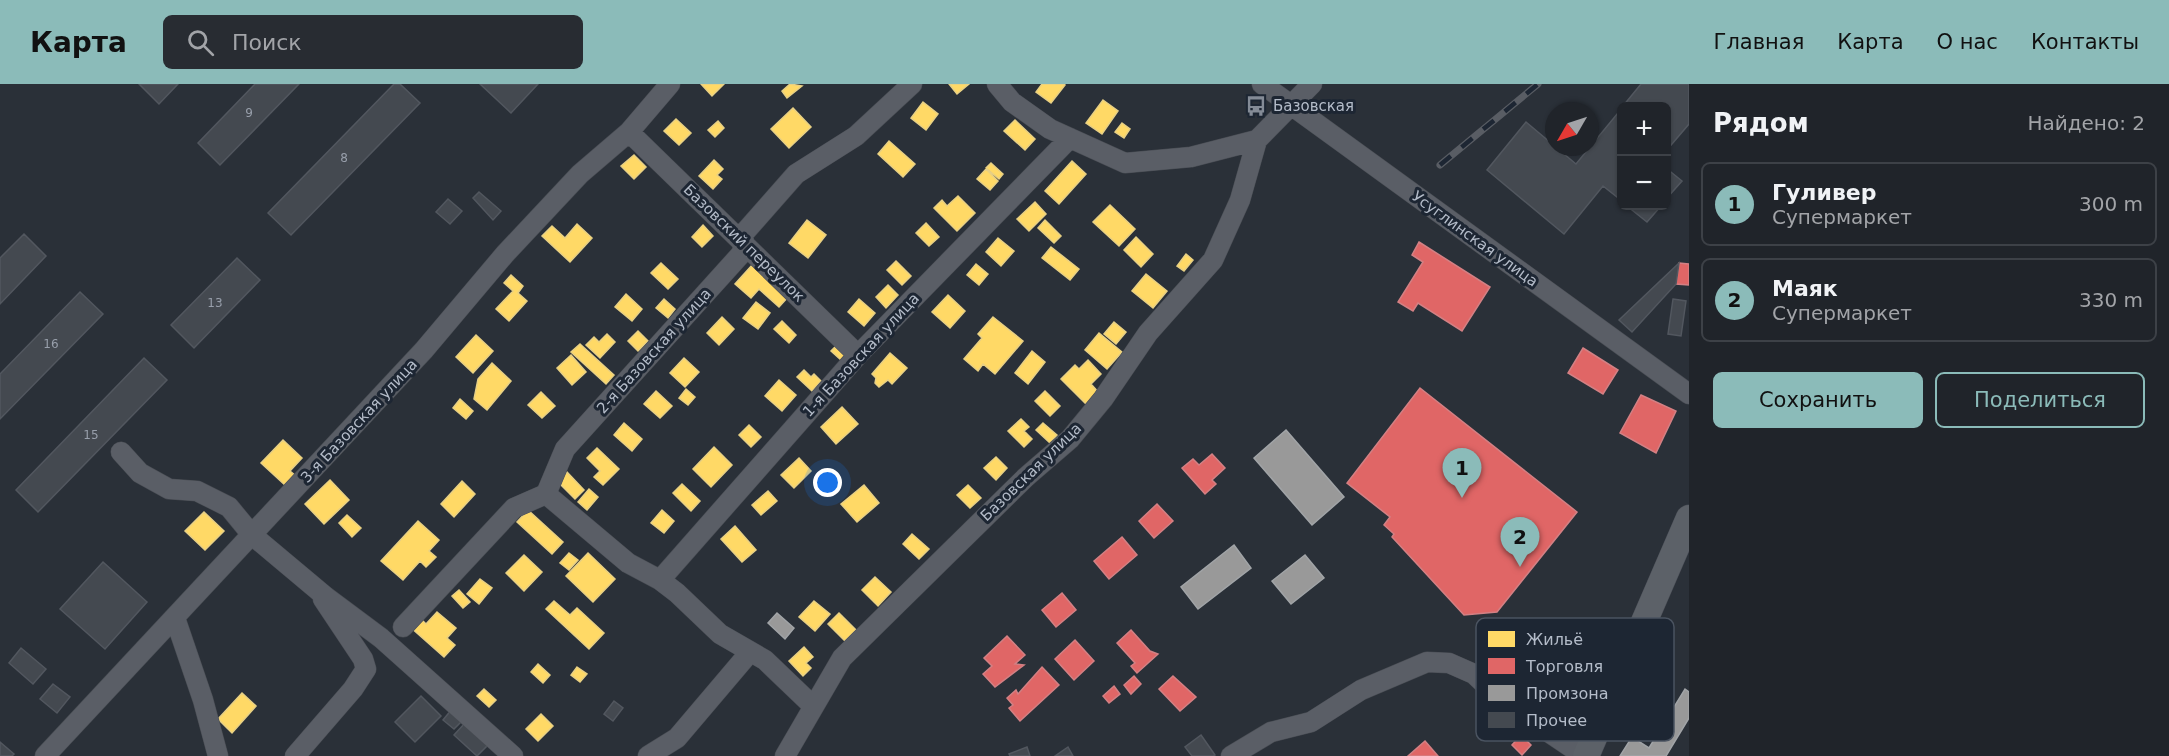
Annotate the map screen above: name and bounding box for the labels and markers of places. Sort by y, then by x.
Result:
bus stop icon: Базовская [1244,94,1268,118]
place label: Базовская [1273,97,1354,115]
pin: 1 [1442,448,1482,498]
pin: 2 [1500,518,1540,567]

